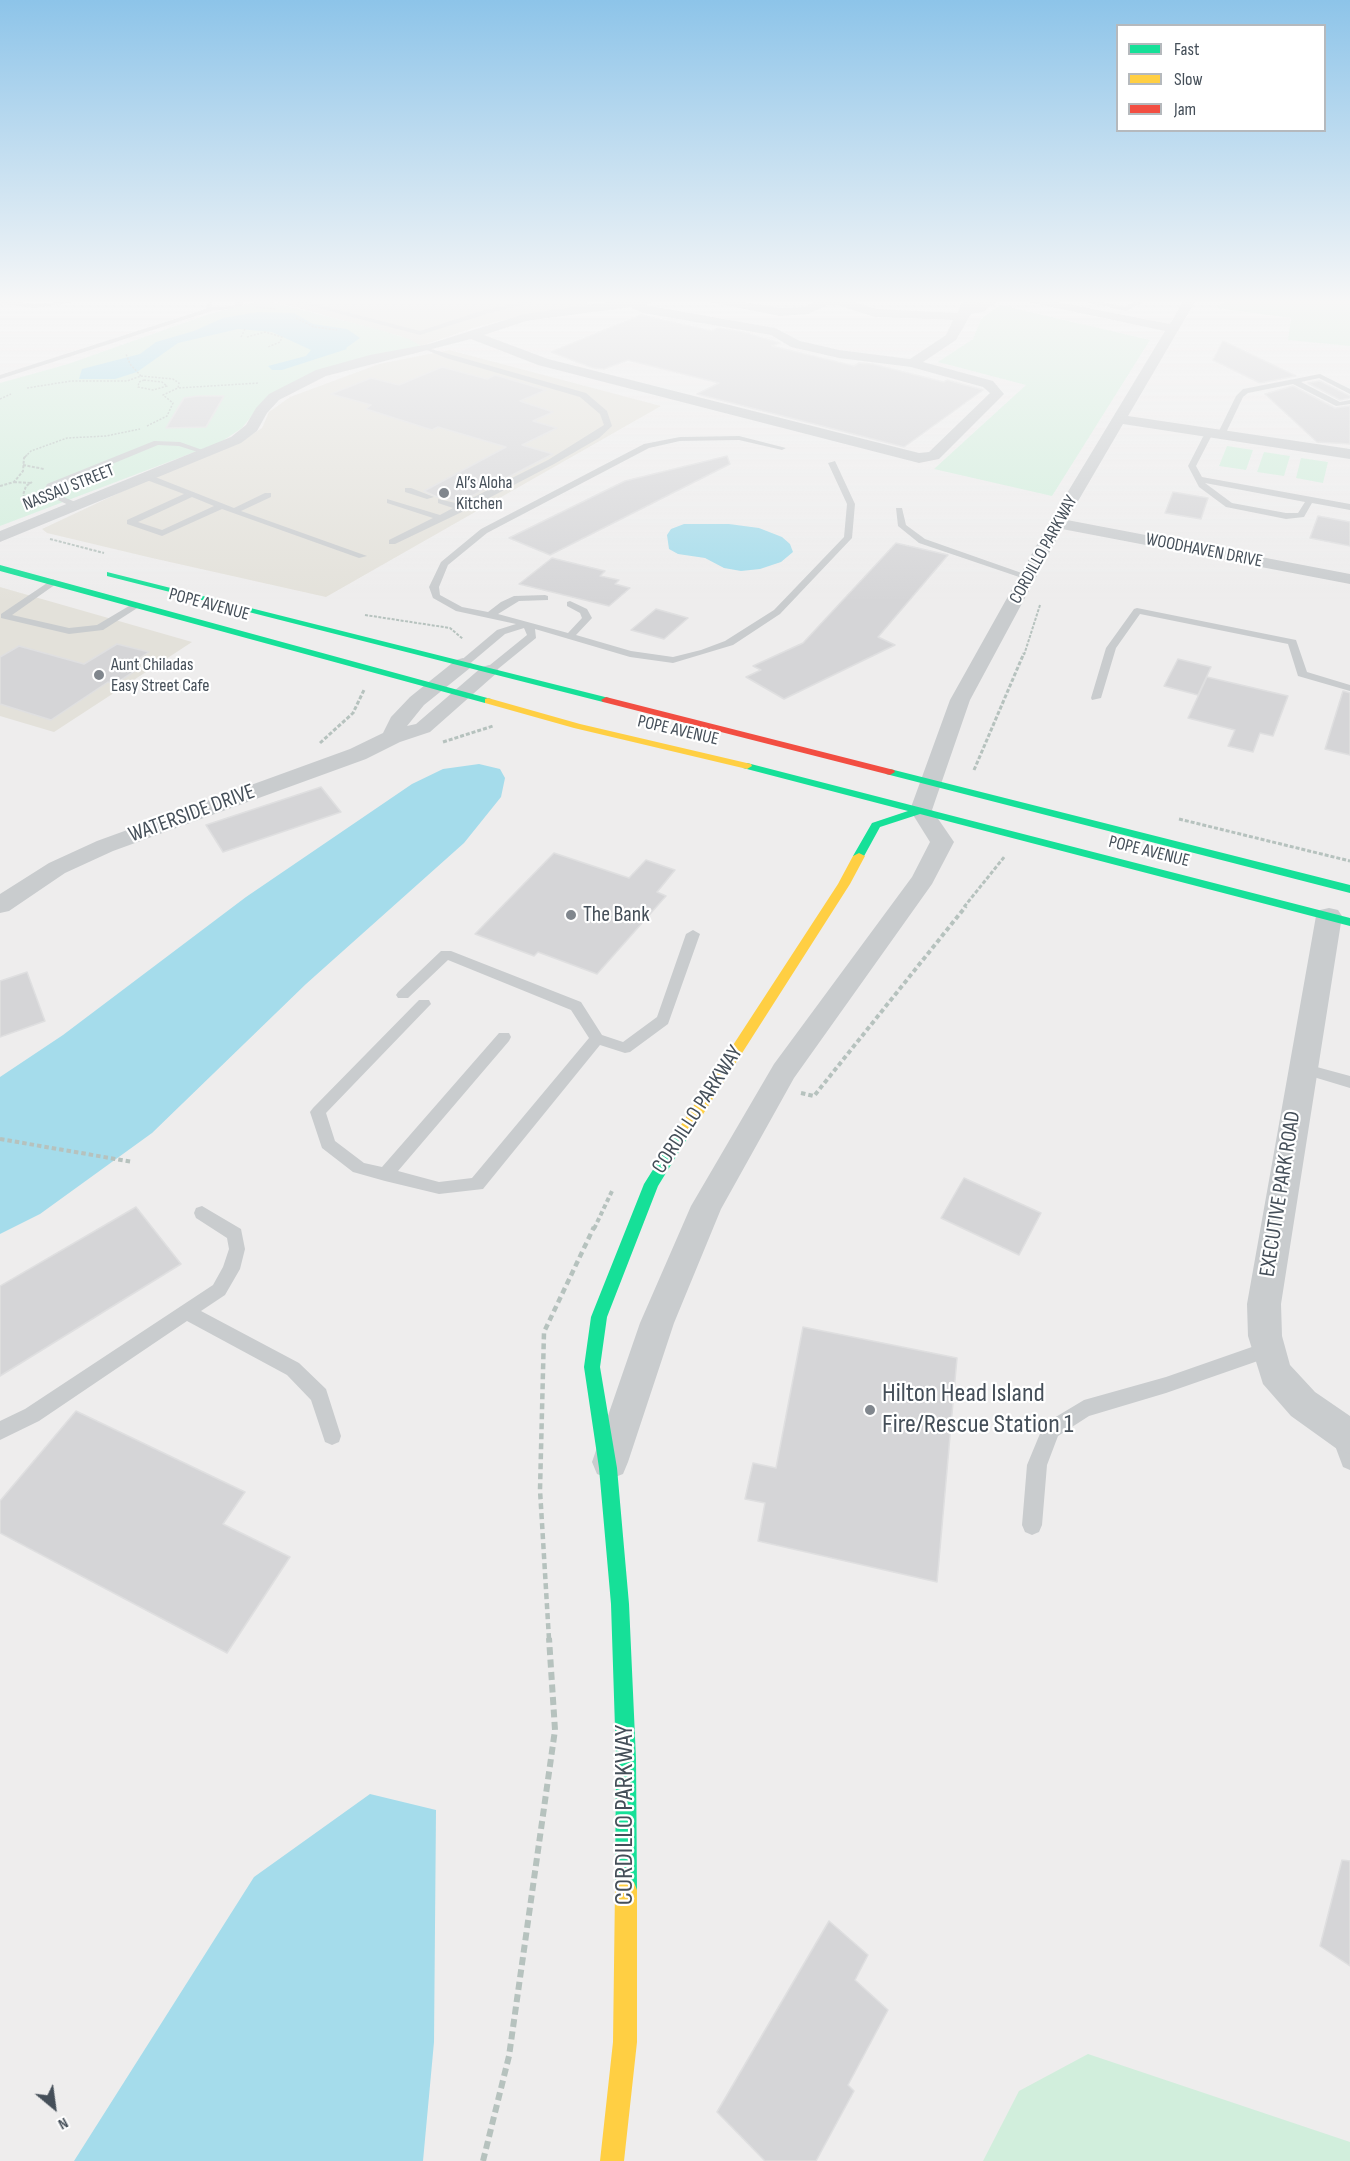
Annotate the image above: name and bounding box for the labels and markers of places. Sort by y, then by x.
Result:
place label: Al’s Aloha Kitchen [456,472,513,514]
marker: Al’s Aloha Kitchen [437,486,451,500]
place label: Aunt Chiladas Easy Street Cafe [111,654,210,696]
marker: Aunt Chiladas Easy Street Cafe [92,668,106,682]
place label: The Bank [583,902,650,928]
marker: The Bank [564,908,578,922]
place label: Hilton Head Island Fire/Rescue Station 1 [882,1378,1073,1441]
marker: Hilton Head Island Fire/Rescue Station 1 [863,1403,877,1417]

